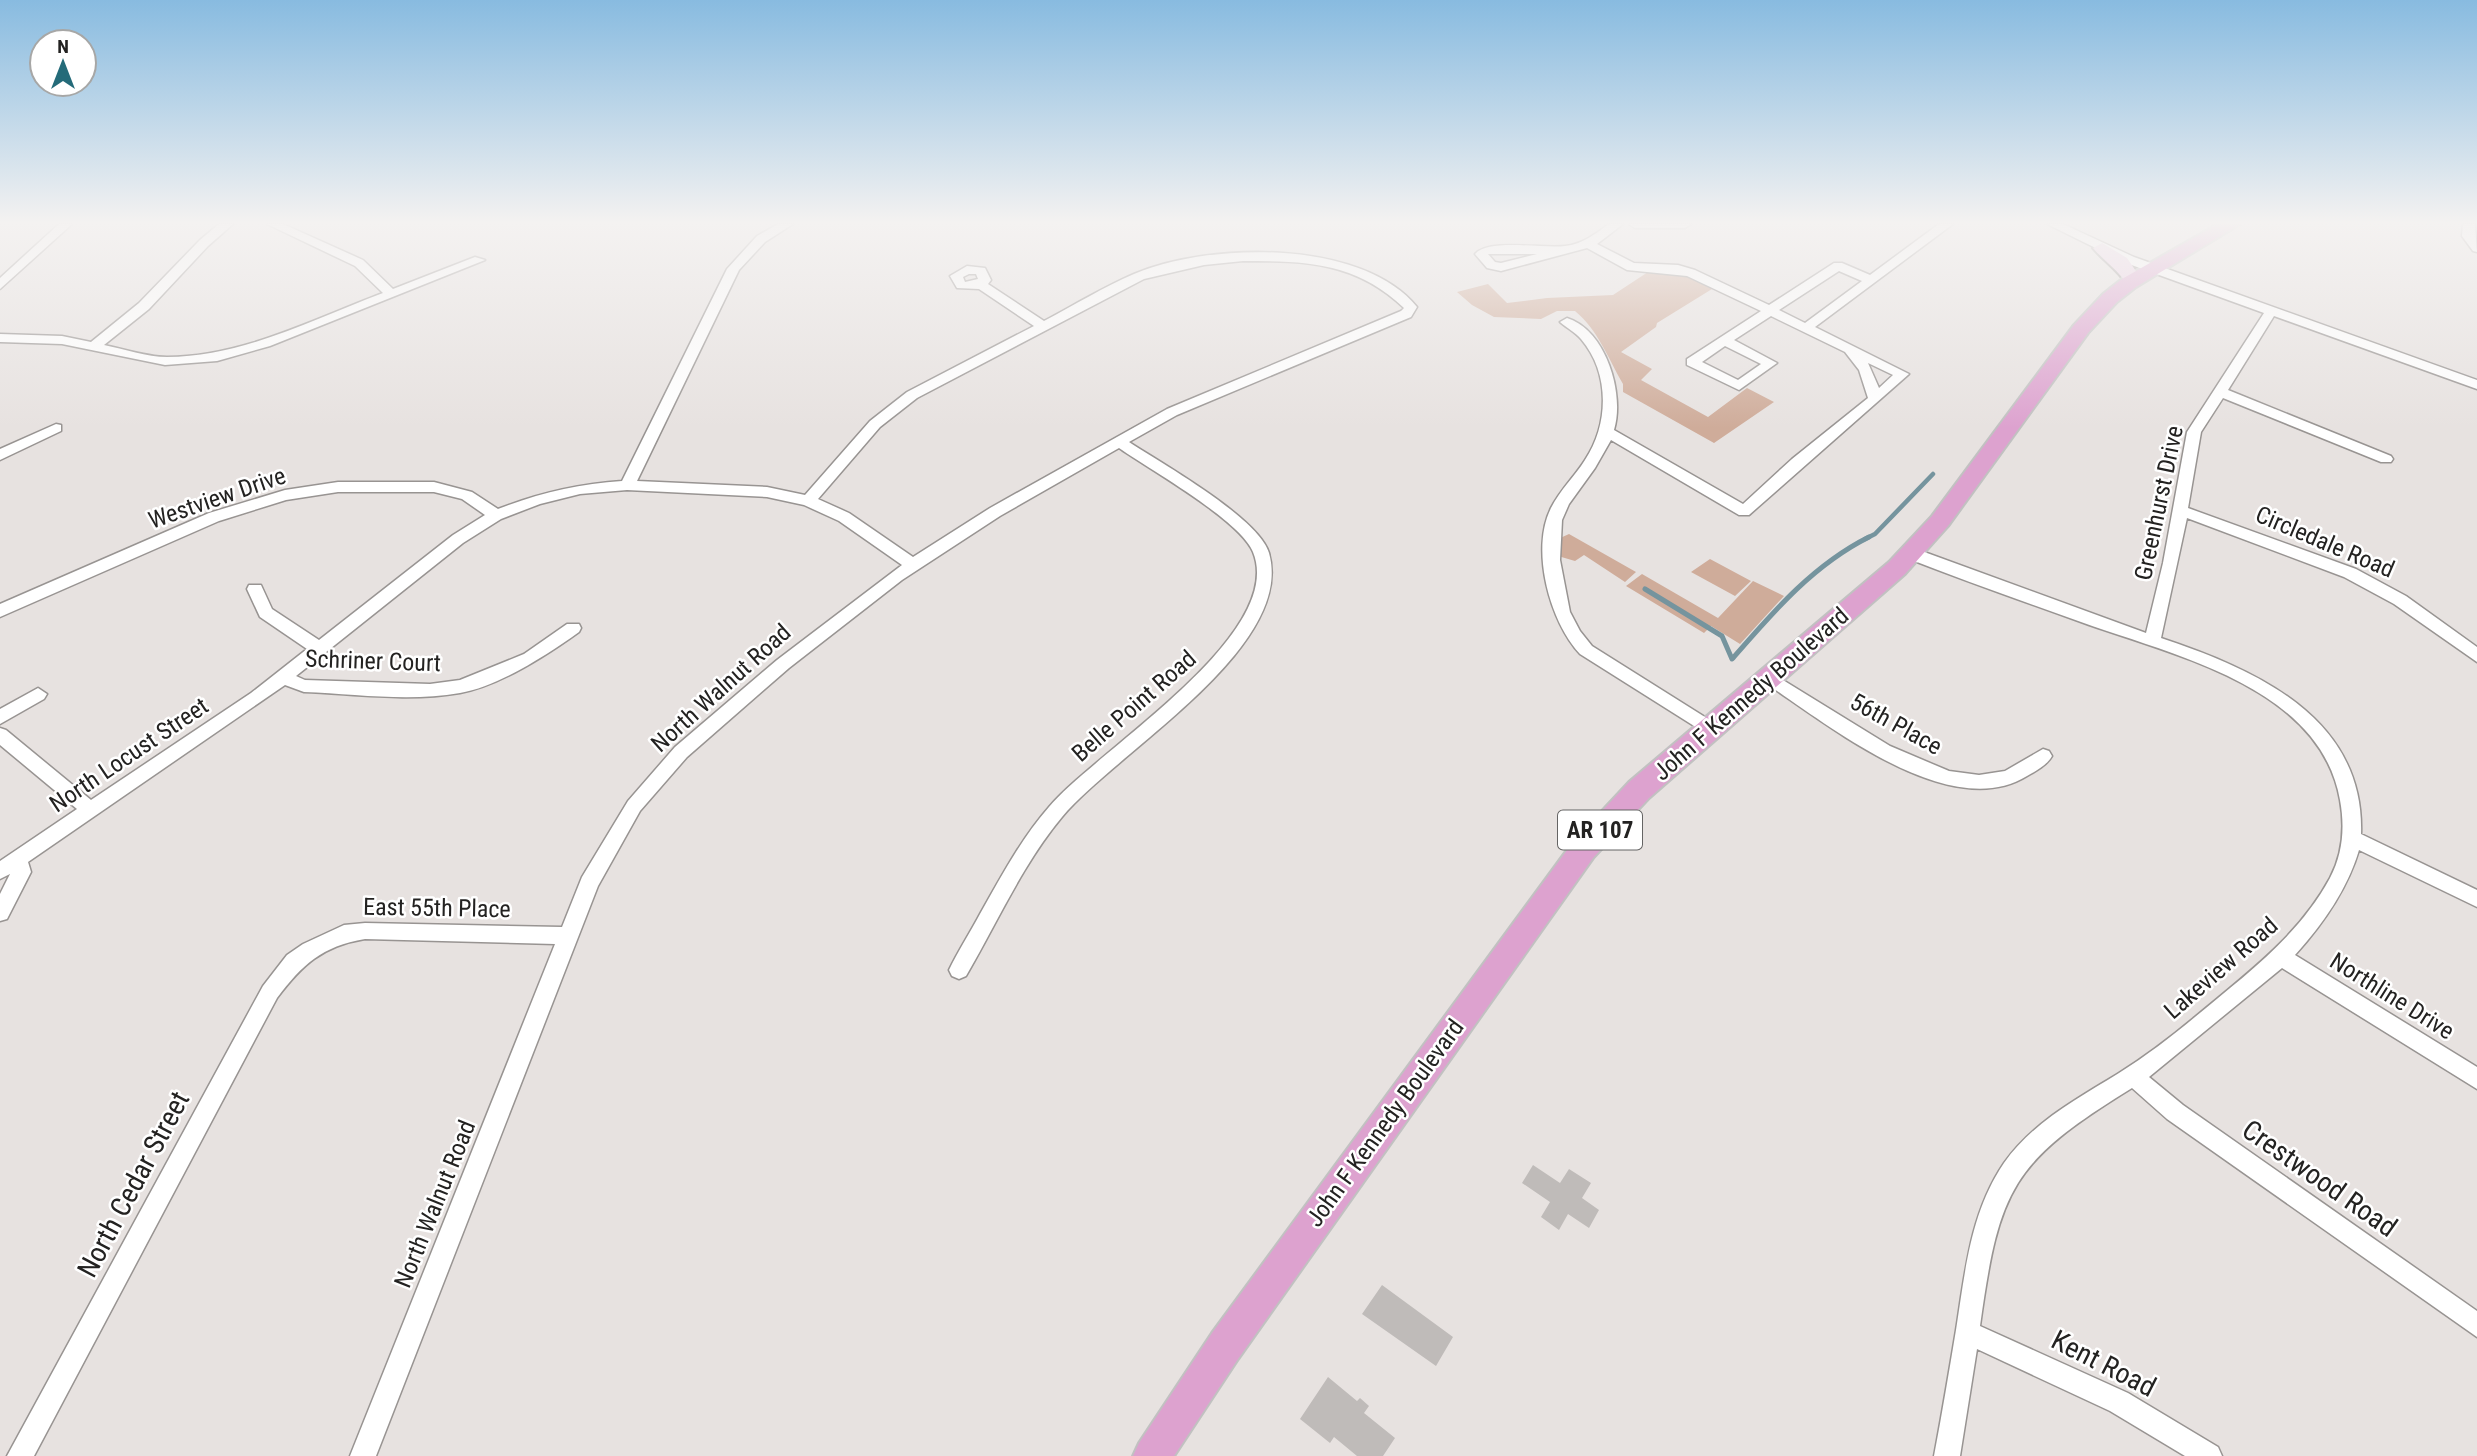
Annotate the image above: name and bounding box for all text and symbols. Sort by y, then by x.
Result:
north arrow [28,28,98,98]
text: N [57,35,69,58]
street label: Greenhurst Drive [2129,423,2189,583]
street label: Westview Drive [145,461,289,535]
street label: Circledale Road [2251,500,2399,584]
street label: John F Kennedy Boulevard [1648,602,1854,786]
street label: North Walnut Road [646,618,796,758]
street label: Schriner Court [305,645,441,677]
street label: Belle Point Road [1066,645,1202,767]
street label: 56th Place [1845,687,1947,761]
street label: North Locust Street [44,692,214,818]
road number: AR 107 [1558,810,1642,850]
street label: East 55th Place [363,893,511,923]
street label: Lakeview Road [2159,911,2283,1025]
street label: Northline Drive [2325,947,2459,1045]
street label: John F Kennedy Boulevard [1300,1014,1470,1232]
street label: North Cedar Street [71,1086,196,1283]
street label: Crestwood Road [2236,1113,2403,1244]
street label: North Walnut Road [389,1116,481,1292]
street label: Kent Road [2046,1323,2161,1404]

